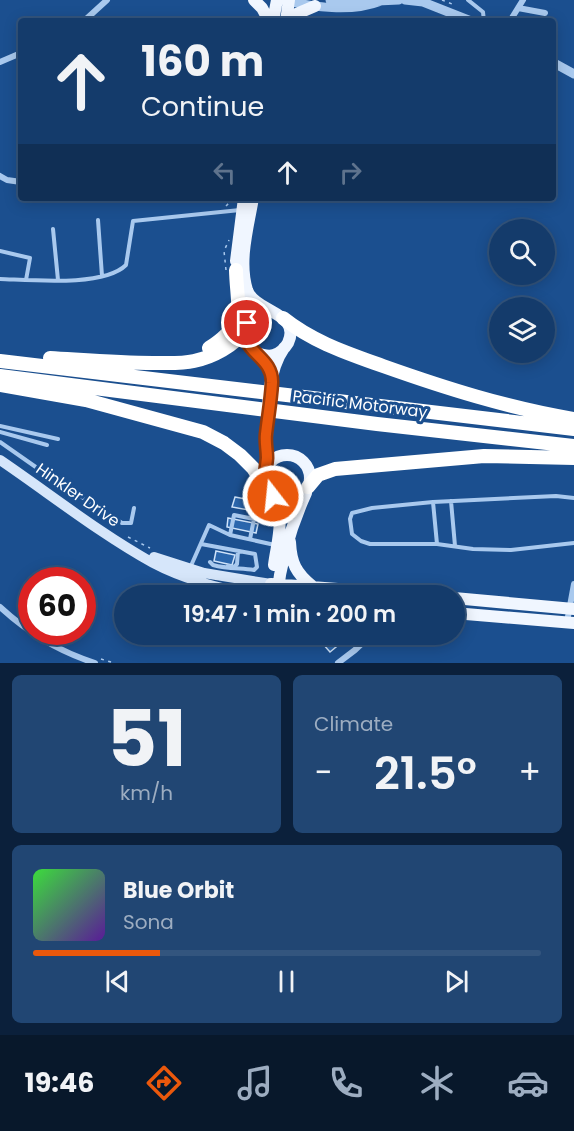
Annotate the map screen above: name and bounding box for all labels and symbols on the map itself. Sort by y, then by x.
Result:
pin [221,297,272,348]
street label: Pacific Motorway [291,384,429,424]
street label: Hinkler Drive [31,458,125,532]
position arrow [241,464,305,528]
speed limit sign: 60 [18,567,96,645]

